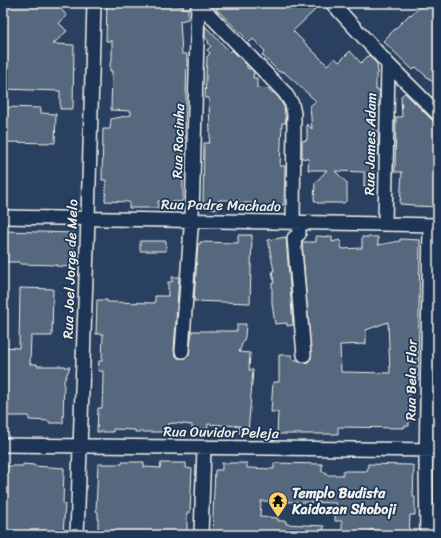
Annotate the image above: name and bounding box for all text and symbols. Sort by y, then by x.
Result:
street label: Rua James Adam [357,92,384,196]
street label: Rua Rocinha [165,102,192,179]
street label: Rua Padre Machado [161,192,281,219]
street label: Rua Joel Jorge de Melo [56,199,85,339]
street label: Rua Bela Flor [398,338,425,421]
street label: Rua Ouvidor Peleja [163,419,280,446]
place label: Templo Budista Kaidozan Shoboji [291,481,397,522]
temple icon: Templo Budista Kaidozan Shoboji [267,490,289,518]

